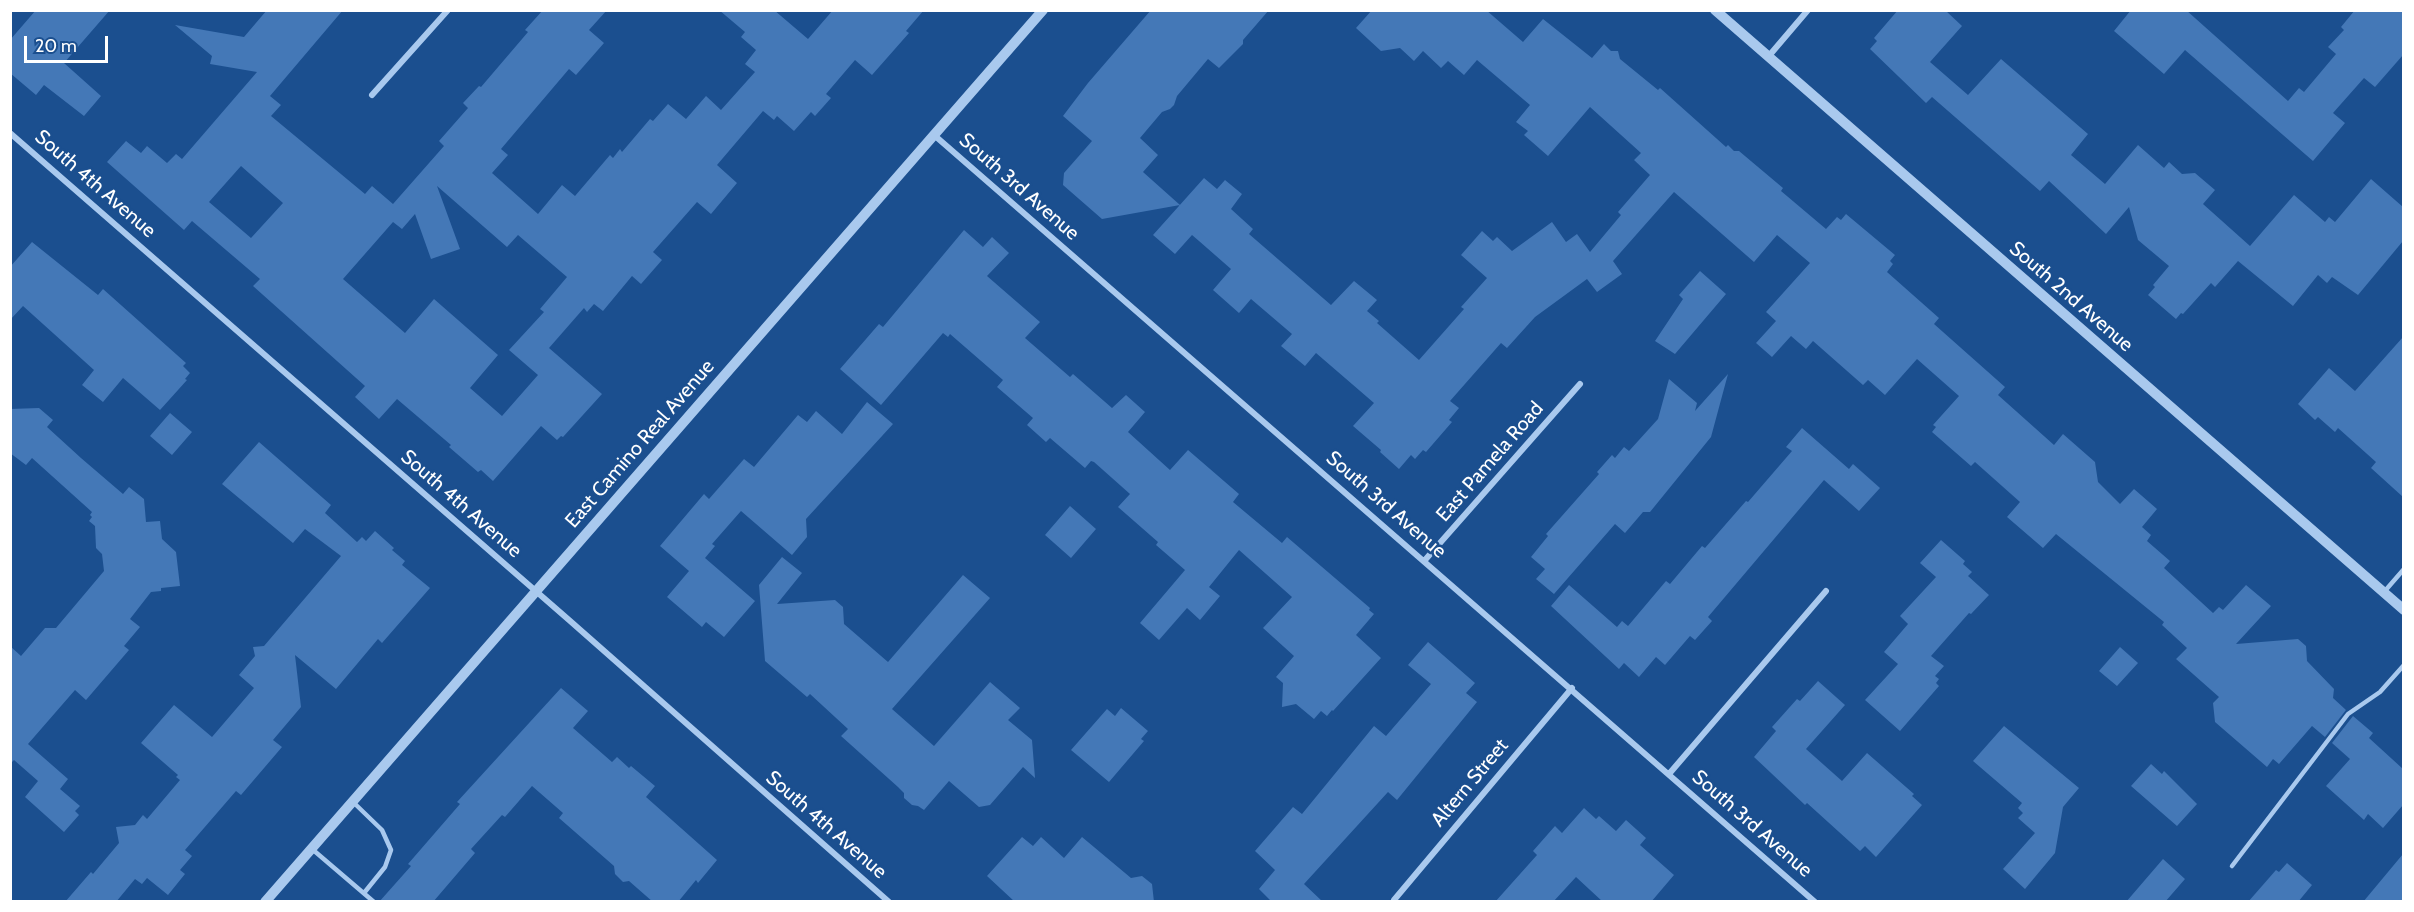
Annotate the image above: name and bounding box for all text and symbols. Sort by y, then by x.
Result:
scale bar [27,24,111,62]
text: 20 m [35,35,77,57]
street label: South 4th Avenue [30,125,160,243]
street label: South 3rd Avenue [954,128,1084,246]
street label: South 2nd Avenue [2004,237,2138,357]
street label: East Camino Real Avenue [561,355,719,533]
street label: East Pamela Road [1431,397,1549,527]
street label: South 4th Avenue [396,445,526,563]
street label: South 3rd Avenue [1321,446,1451,564]
street label: Altern Street [1426,734,1514,832]
street label: South 3rd Avenue [1687,765,1817,883]
street label: South 4th Avenue [761,766,891,884]

